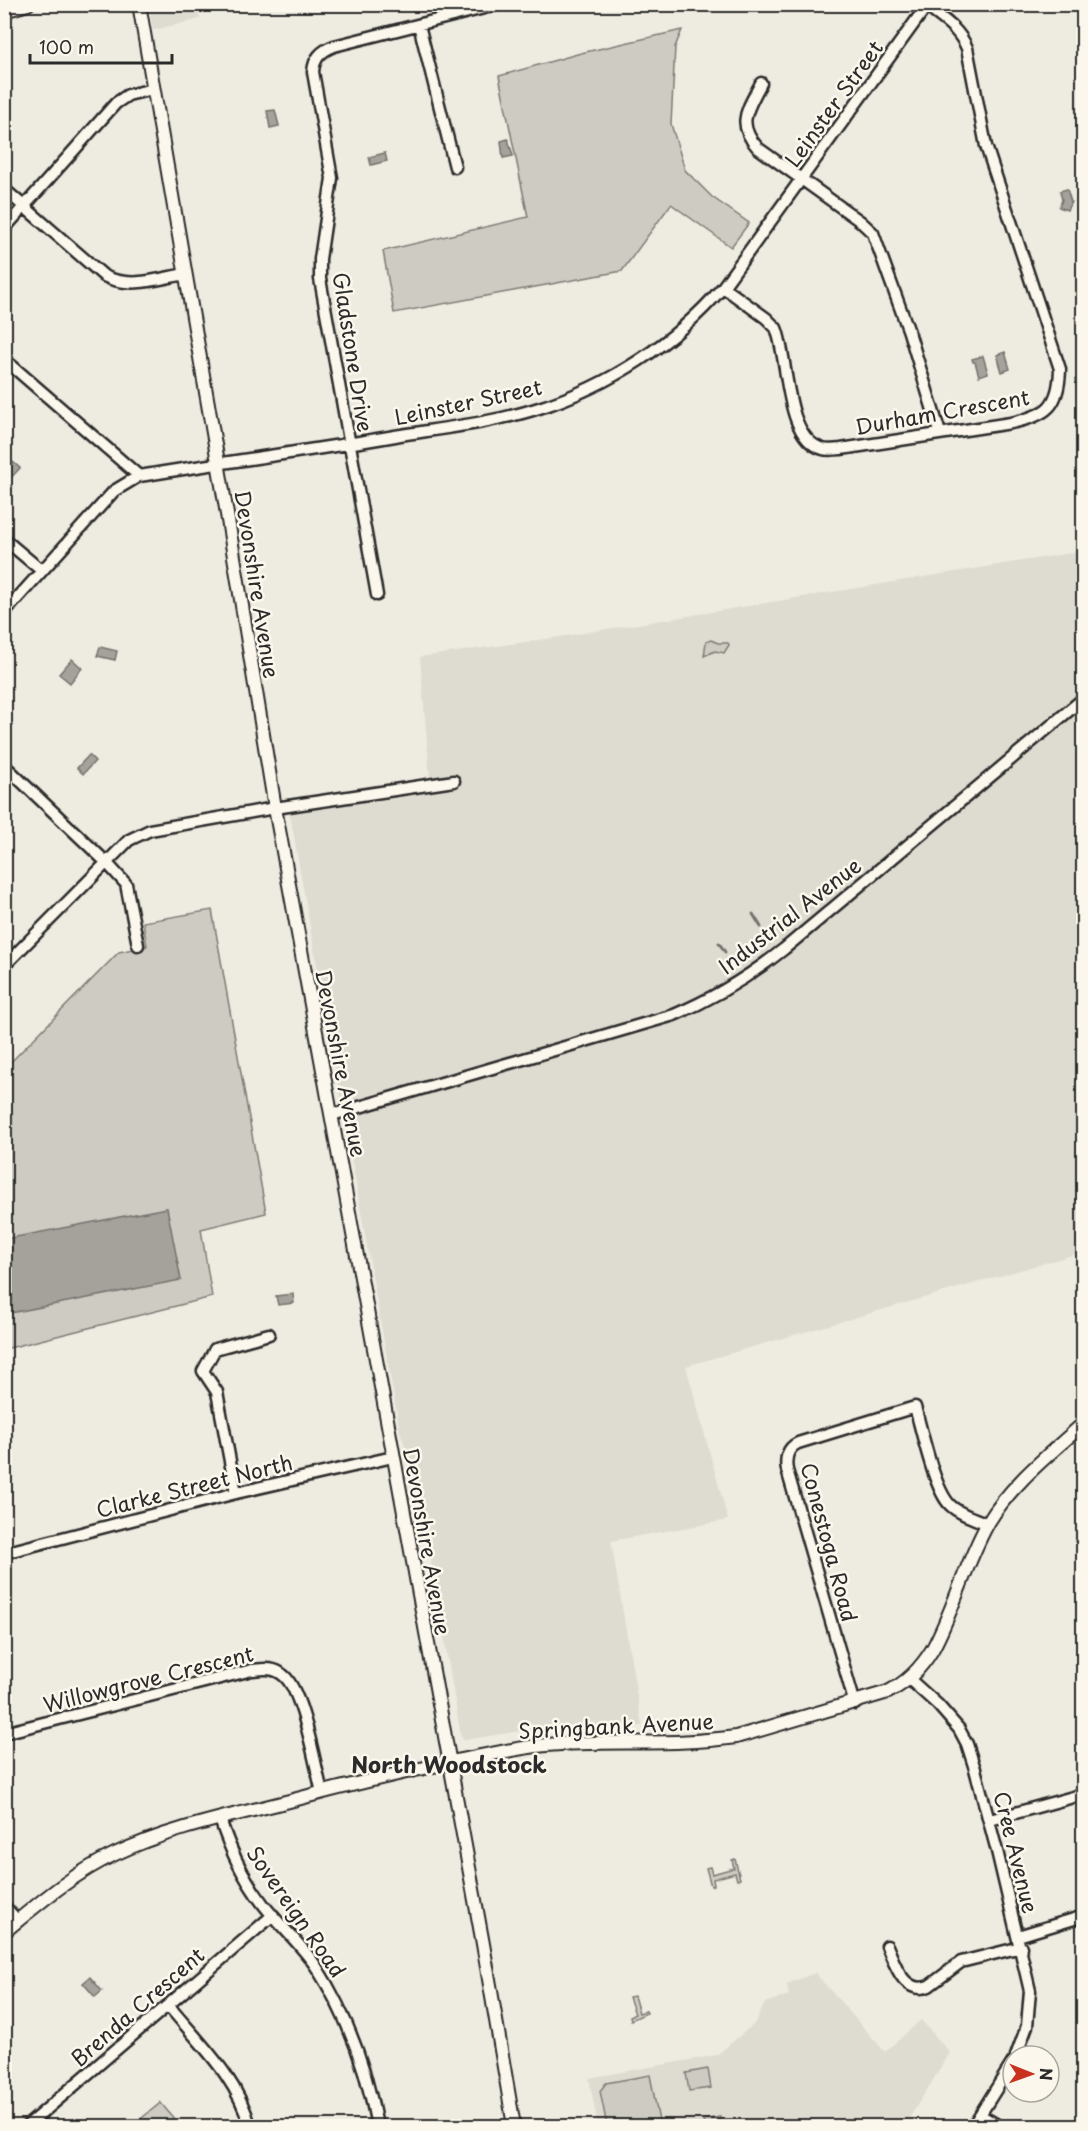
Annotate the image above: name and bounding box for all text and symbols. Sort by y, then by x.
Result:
scale bar [30,27,172,65]
text: 100 m [39,33,94,60]
street label: Leinster Street [776,33,890,173]
street label: Gladstone Drive [326,270,382,434]
street label: Leinster Street [391,370,545,432]
street label: Durham Crescent [852,380,1032,442]
street label: Devonshire Avenue [227,488,289,680]
street label: Industrial Avenue [711,849,867,981]
street label: Devonshire Avenue [308,967,376,1159]
street label: Clarke Street North [93,1445,295,1525]
street label: Devonshire Avenue [396,1445,460,1637]
street label: Conestoga Road [793,1459,867,1625]
street label: Willowgrove Crescent [39,1636,257,1720]
street label: Springbank Avenue [518,1704,714,1746]
district label: North Woodstock [351,1747,547,1780]
street label: Cree Avenue [986,1788,1048,1916]
street label: Sovereign Road [240,1839,354,1983]
street label: Brenda Crescent [63,1939,211,2073]
north arrow [1001,2044,1061,2104]
text: N [1035,2068,1059,2081]

